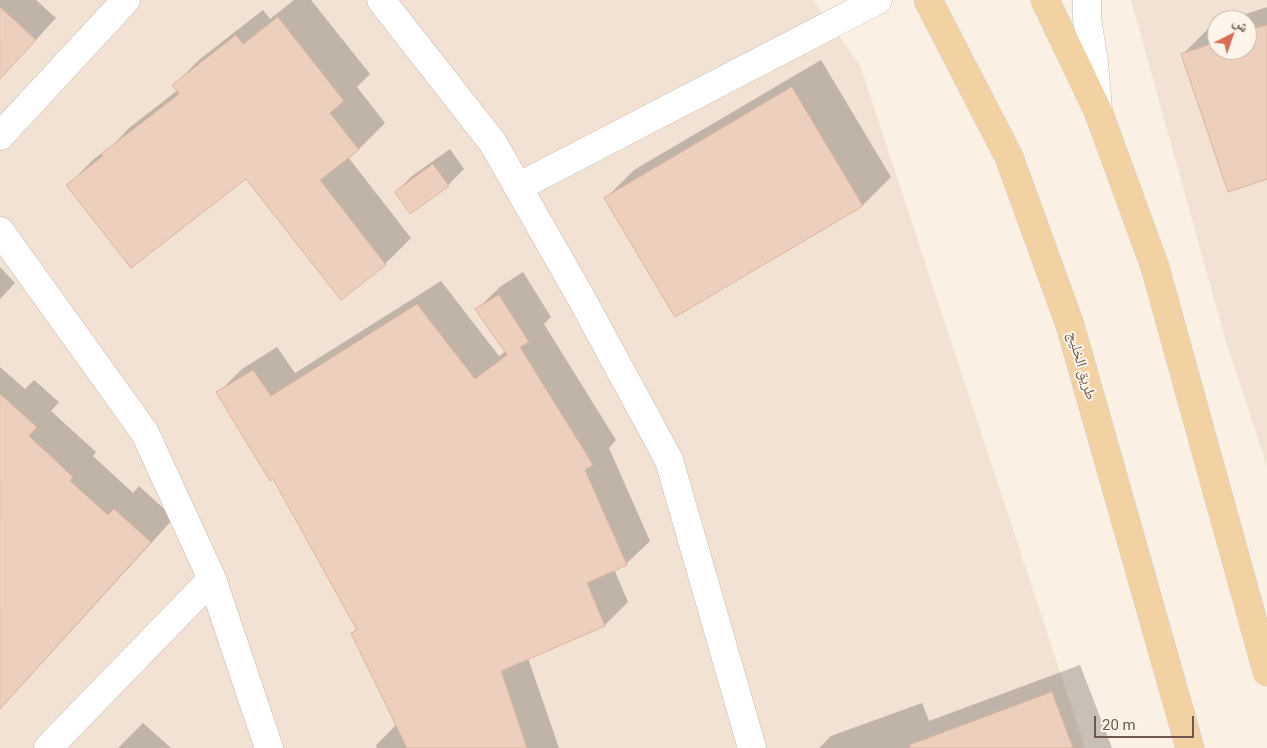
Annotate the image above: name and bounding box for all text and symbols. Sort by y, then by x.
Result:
north arrow [1207,10,1257,60]
text: ش [1230,14,1252,35]
street label: طريق الخليج [1063,330,1099,402]
scale bar [1097,706,1197,738]
text: 20 m [1102,716,1136,734]

